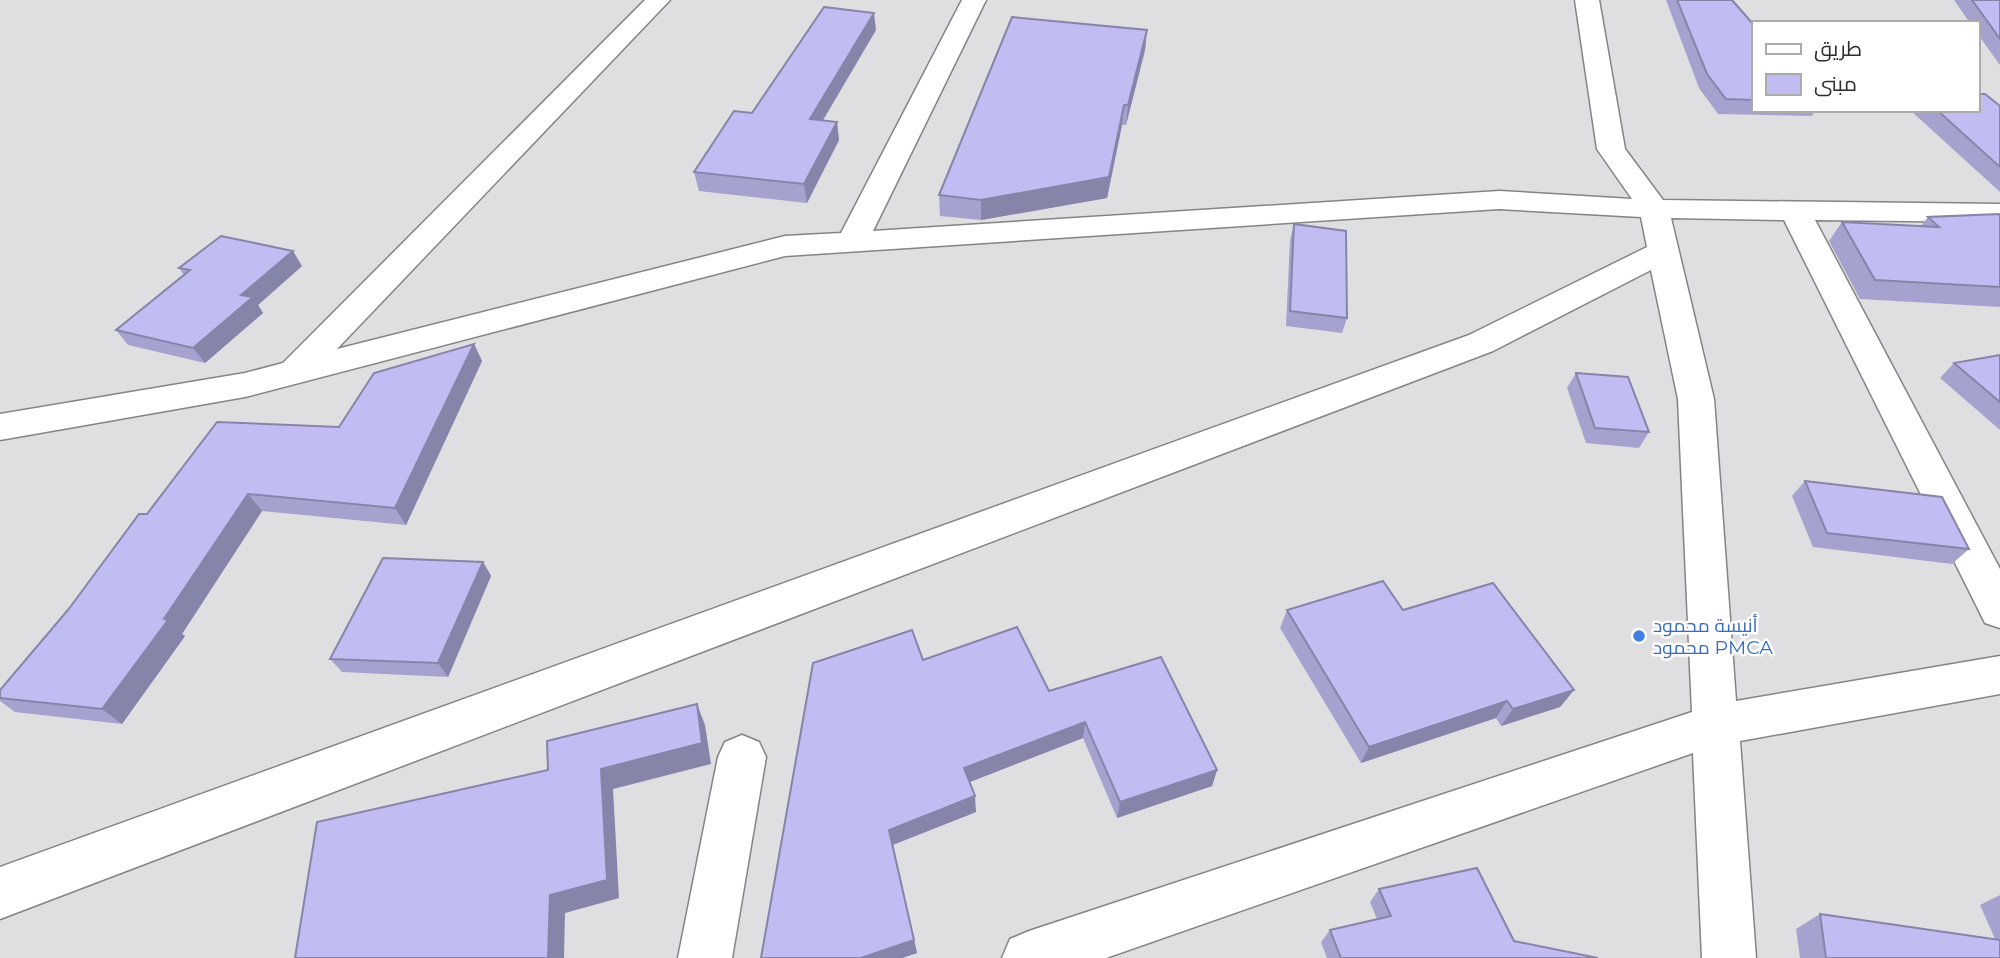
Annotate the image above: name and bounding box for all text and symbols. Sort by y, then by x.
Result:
legend [1752,21,1979,112]
text: طريق [1814,36,1862,62]
text: مبنى [1814,71,1857,97]
place label: أنيسة محمود محمود PMCA [1653,614,1773,659]
marker: أنيسة محمود محمود PMCA [1631,628,1647,644]

